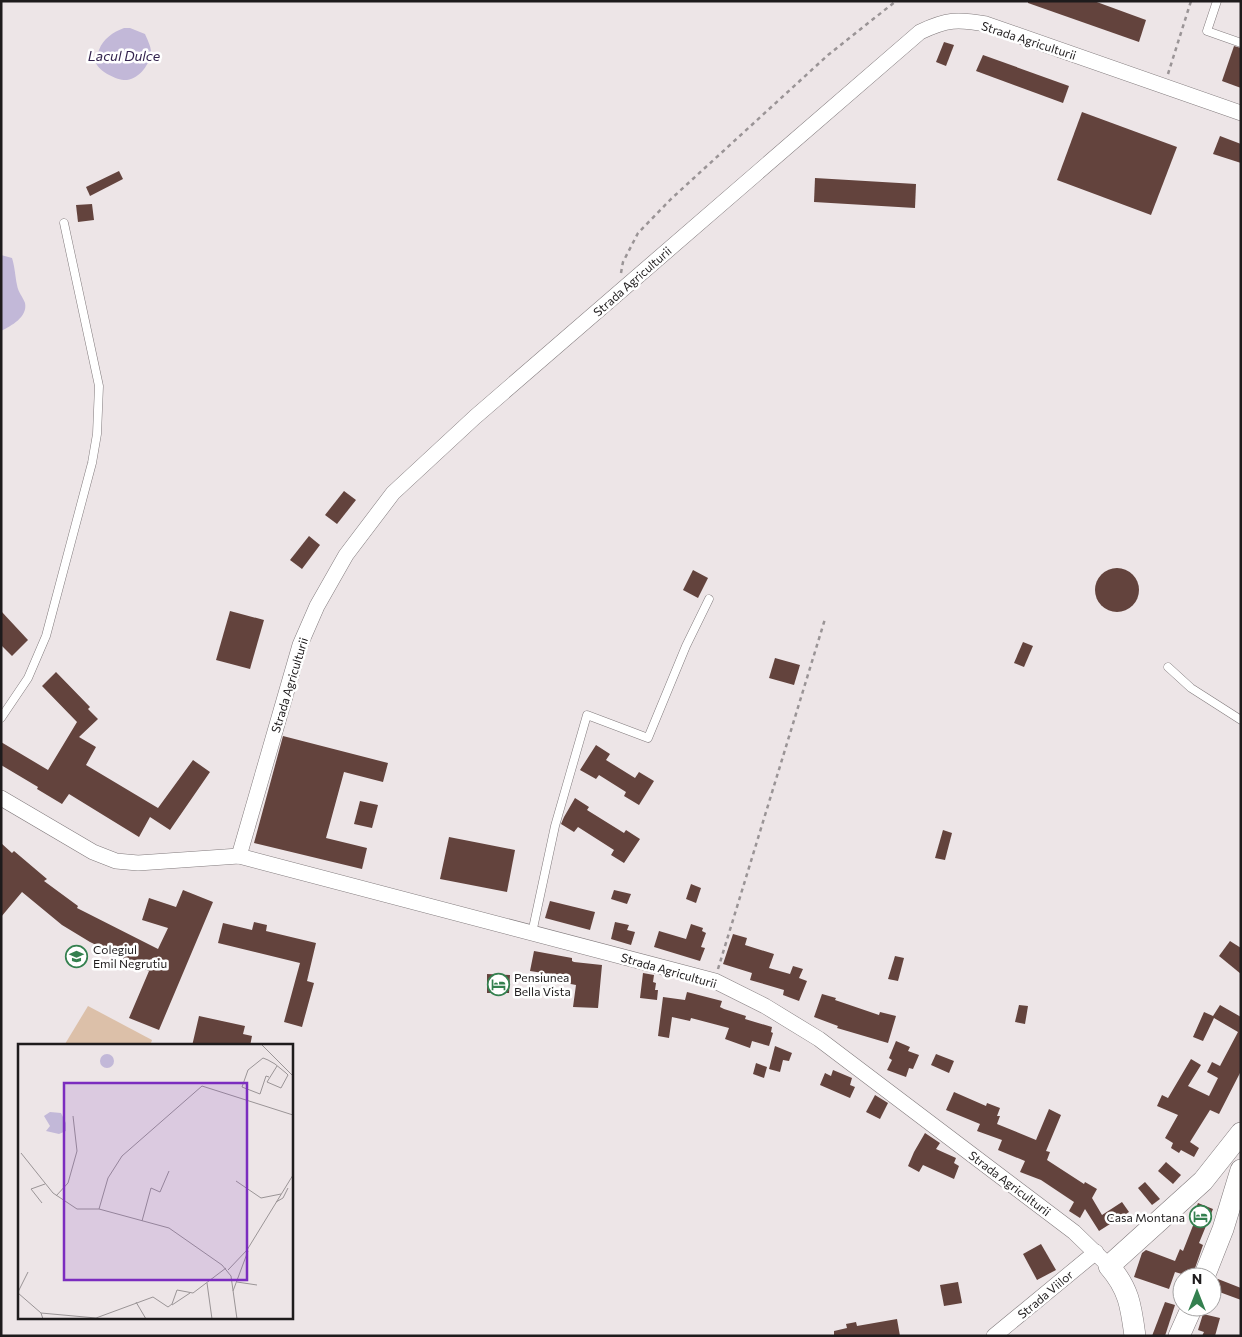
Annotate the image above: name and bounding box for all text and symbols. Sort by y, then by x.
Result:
street label: Strada Agriculturii [980,18,1078,62]
water label: Lacul Dulce [88,47,161,64]
street label: Strada Agriculturii [590,243,674,319]
street label: Strada Agriculturii [268,636,310,734]
place label: Colegiul Emil Negrutiu [93,942,167,970]
school or university icon: Colegiul Emil Negrutiu [65,944,89,968]
street label: Strada Agriculturii [620,950,718,990]
place label: Pensiunea Bella Vista [514,970,571,998]
hotel icon: Pensiunea Bella Vista [486,972,510,996]
inset map [18,1044,292,1320]
street label: Strada Agriculturii [966,1148,1054,1218]
hotel icon: Casa Montana [1189,1205,1213,1229]
place label: Casa Montana [1107,1210,1185,1224]
street label: Strada Viilor [1015,1267,1076,1321]
north arrow [1172,1267,1222,1317]
text: N [1192,1270,1202,1287]

